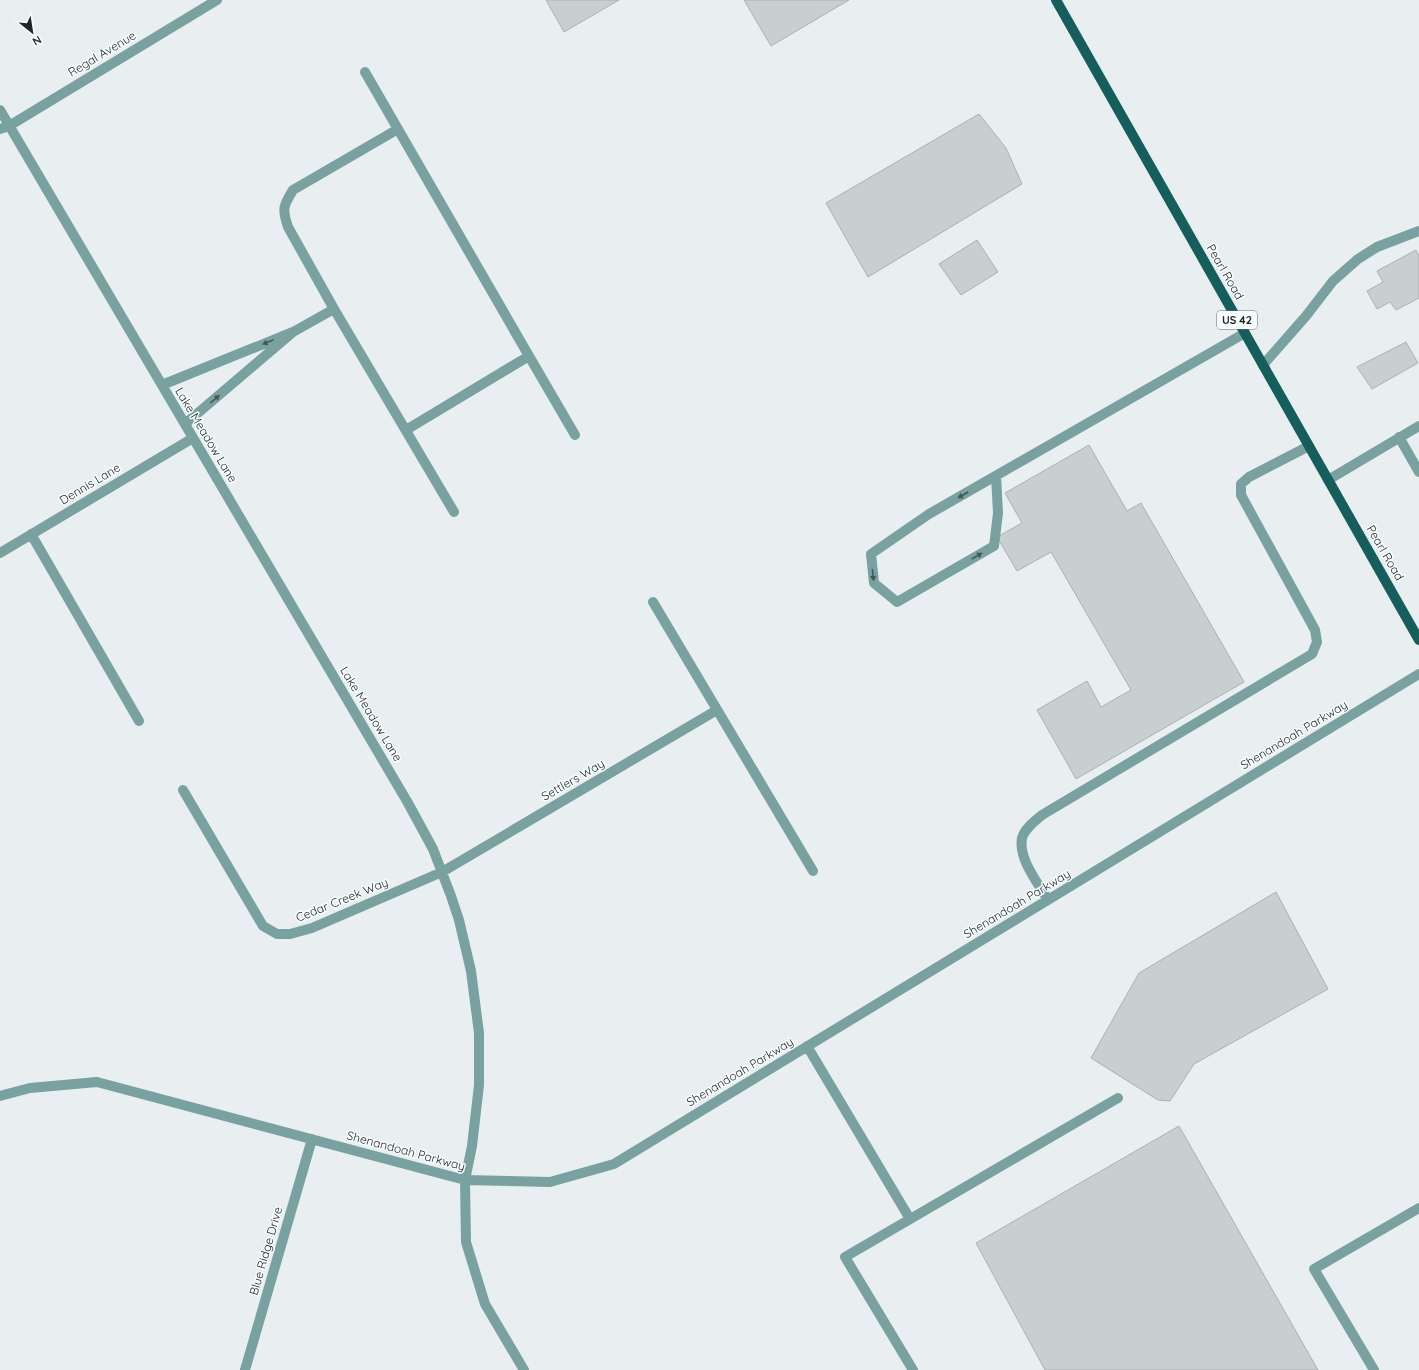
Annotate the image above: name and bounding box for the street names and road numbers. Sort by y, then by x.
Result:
street label: Regal Avenue [65,27,139,80]
street label: Pearl Road [1204,241,1247,302]
road number: US 42 [1217,311,1257,329]
street label: Lake Meadow Lane [172,385,241,485]
street label: Dennis Lane [57,459,123,508]
street label: Pearl Road [1364,522,1407,583]
street label: Lake Meadow Lane [337,664,406,764]
street label: Shenandoah Parkway [1238,697,1350,772]
street label: Settlers Way [539,756,607,804]
street label: Shenandoah Parkway [961,866,1073,941]
street label: Cedar Creek Way [294,874,390,925]
street label: Shenandoah Parkway [684,1034,796,1109]
street label: Shenandoah Parkway [345,1127,467,1174]
street label: Blue Ridge Drive [246,1205,285,1297]

